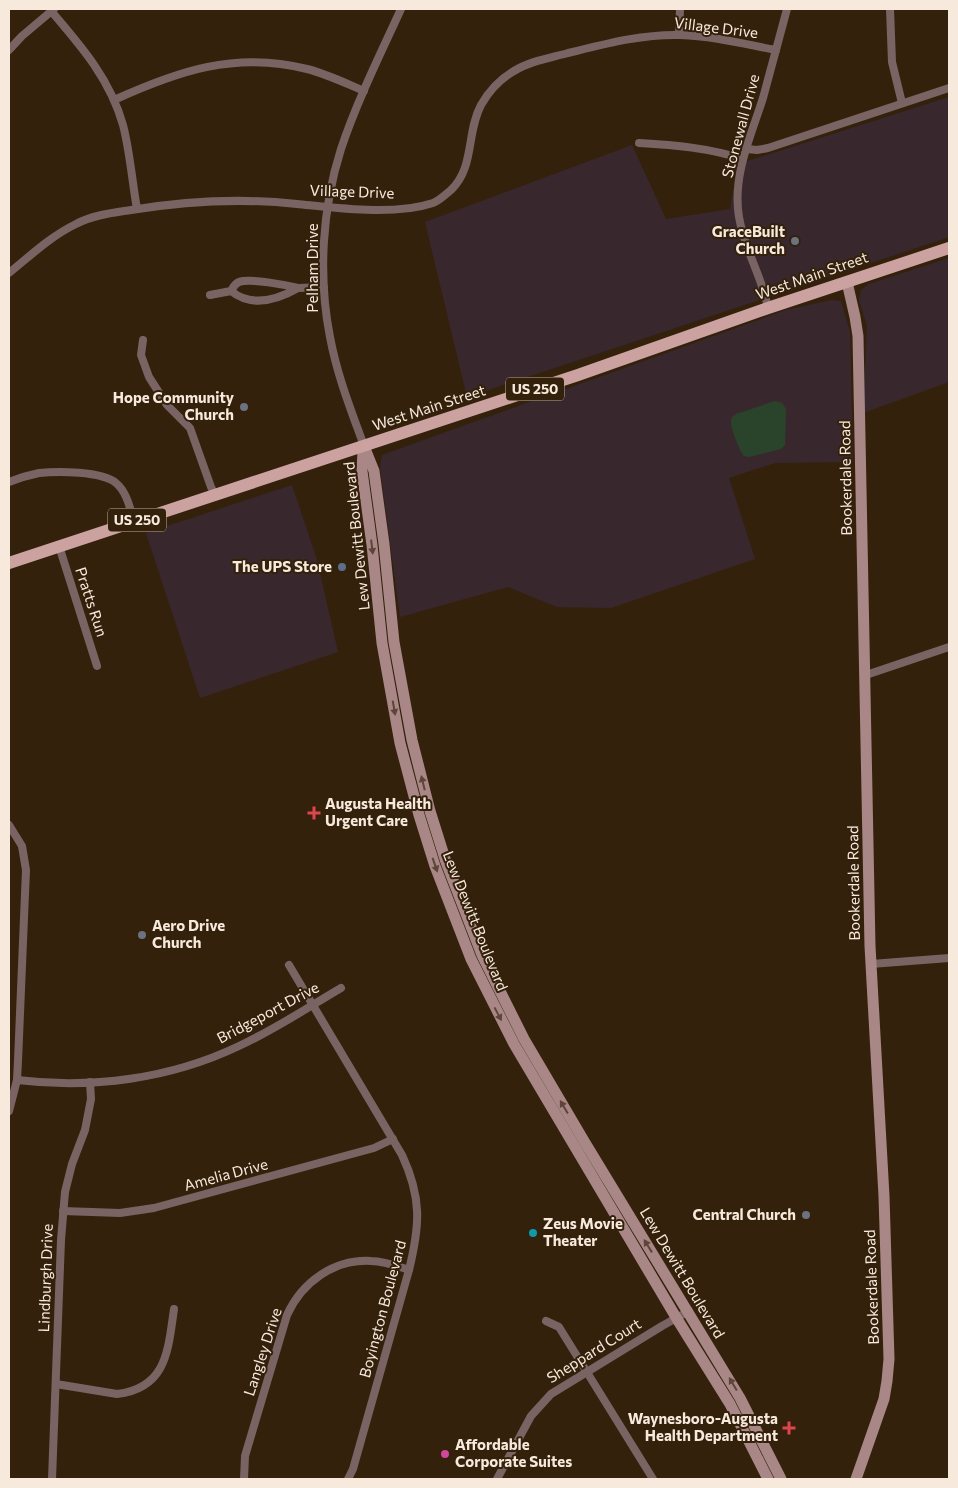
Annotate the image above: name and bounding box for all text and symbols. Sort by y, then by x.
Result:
street label: Village Drive [673,13,759,41]
street label: Stonewall Drive [718,72,763,179]
street label: Village Drive [309,181,395,201]
place label: GraceBuilt Church [712,222,785,257]
street label: Pelham Drive [303,223,321,313]
marker: GraceBuilt Church [789,235,801,247]
street label: West Main Street [753,247,870,303]
road number: US 250 [506,378,564,400]
street label: West Main Street [370,380,487,434]
place label: Hope Community Church [113,388,235,423]
marker: Hope Community Church [238,401,250,413]
street label: Bookerdale Road [835,420,855,536]
street label: Lew Dewitt Boulevard [339,461,373,611]
road number: US 250 [108,508,166,532]
one-way arrow [368,539,376,555]
place label: The UPS Store [232,557,332,575]
marker: The UPS Store [336,561,348,573]
street label: Pratts Run [72,565,112,639]
one-way arrow [390,700,398,716]
one-way arrow [418,775,426,790]
place label: Augusta Health Urgent Care [325,794,431,829]
marker: Augusta Health Urgent Care [307,806,321,820]
street label: Bookerdale Road [843,825,863,941]
street label: Lew Dewitt Boulevard [440,848,512,993]
one-way arrow [431,858,439,873]
place label: Aero Drive Church [152,916,225,951]
marker: Aero Drive Church [136,929,148,941]
street label: Bridgeport Drive [213,978,322,1047]
one-way arrow [494,1007,502,1022]
one-way arrow [559,1100,568,1113]
street label: Amelia Drive [182,1154,270,1194]
street label: Lew Dewitt Boulevard [637,1204,729,1341]
place label: Central Church [693,1205,796,1223]
marker: Central Church [800,1209,812,1221]
place label: Zeus Movie Theater [543,1214,623,1249]
street label: Lindburgh Drive [34,1223,56,1333]
marker: Zeus Movie Theater [527,1227,539,1239]
street label: Bookerdale Road [860,1229,882,1345]
street label: Boyington Boulevard [355,1238,409,1379]
one-way arrow [644,1239,653,1252]
street label: Langley Drive [239,1305,285,1398]
street label: Sheppard Court [543,1314,644,1386]
one-way arrow [728,1378,737,1391]
place label: Waynesboro-Augusta Health Department [628,1409,778,1444]
marker: Waynesboro-Augusta Health Department [782,1421,796,1435]
place label: Affordable Corporate Suites [455,1435,572,1470]
marker: Affordable Corporate Suites [439,1448,451,1460]

